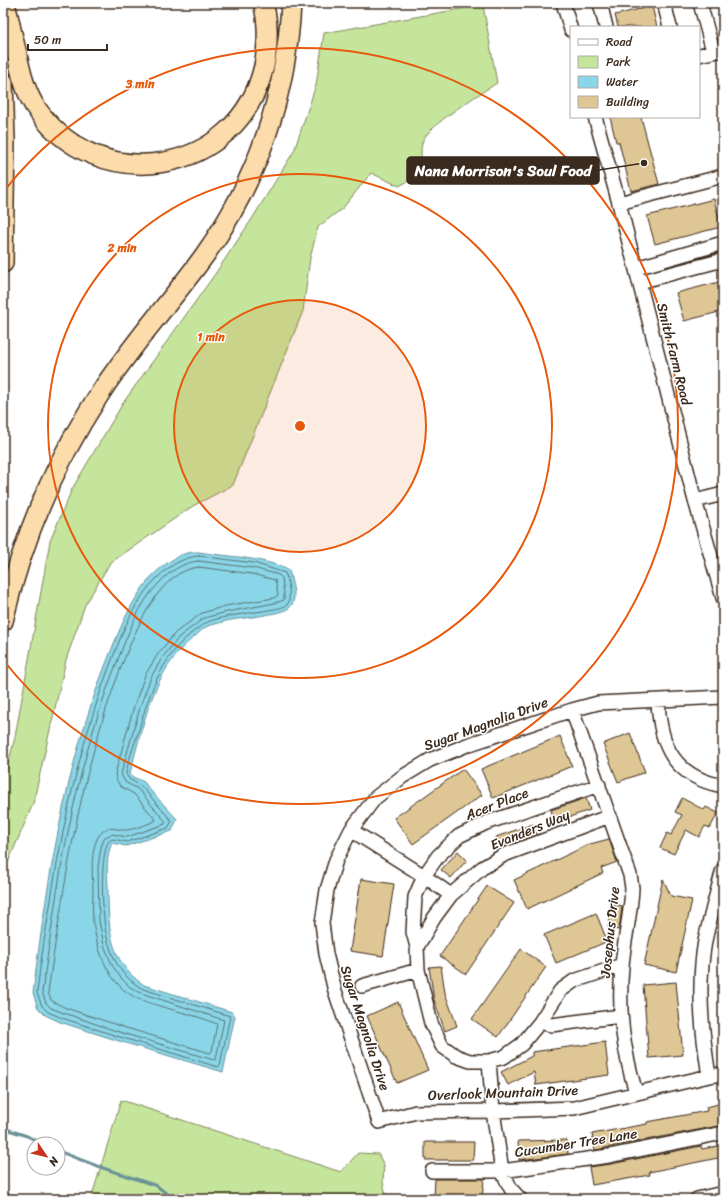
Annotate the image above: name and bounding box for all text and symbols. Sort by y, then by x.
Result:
scale bar [28,26,107,52]
legend [570,26,700,118]
text: 50 m [34,29,61,51]
text: Road [606,31,633,53]
text: Park [606,51,631,73]
text: Water [606,71,639,93]
text: 3 min [125,73,155,95]
text: Building [606,91,649,113]
callout: Nana Morrison's Soul Food [407,157,599,184]
text: Nana Morrison's Soul Food [414,158,592,184]
text: 2 min [106,237,137,259]
street label: Smith Farm Road [649,300,699,410]
text: 1 min [197,326,225,348]
centre of rings [293,419,307,433]
street label: Sugar Magnolia Drive [420,690,552,758]
street label: Acer Place [461,780,533,828]
street label: Evanders Way [486,802,575,857]
street label: Josephus Drive [593,885,627,980]
street label: Sugar Magnolia Drive [333,962,397,1094]
street label: Overlook Mountain Drive [428,1078,579,1108]
street label: Cucumber Tree Lane [513,1121,639,1165]
north arrow [26,1136,66,1176]
text: N [44,1152,64,1170]

